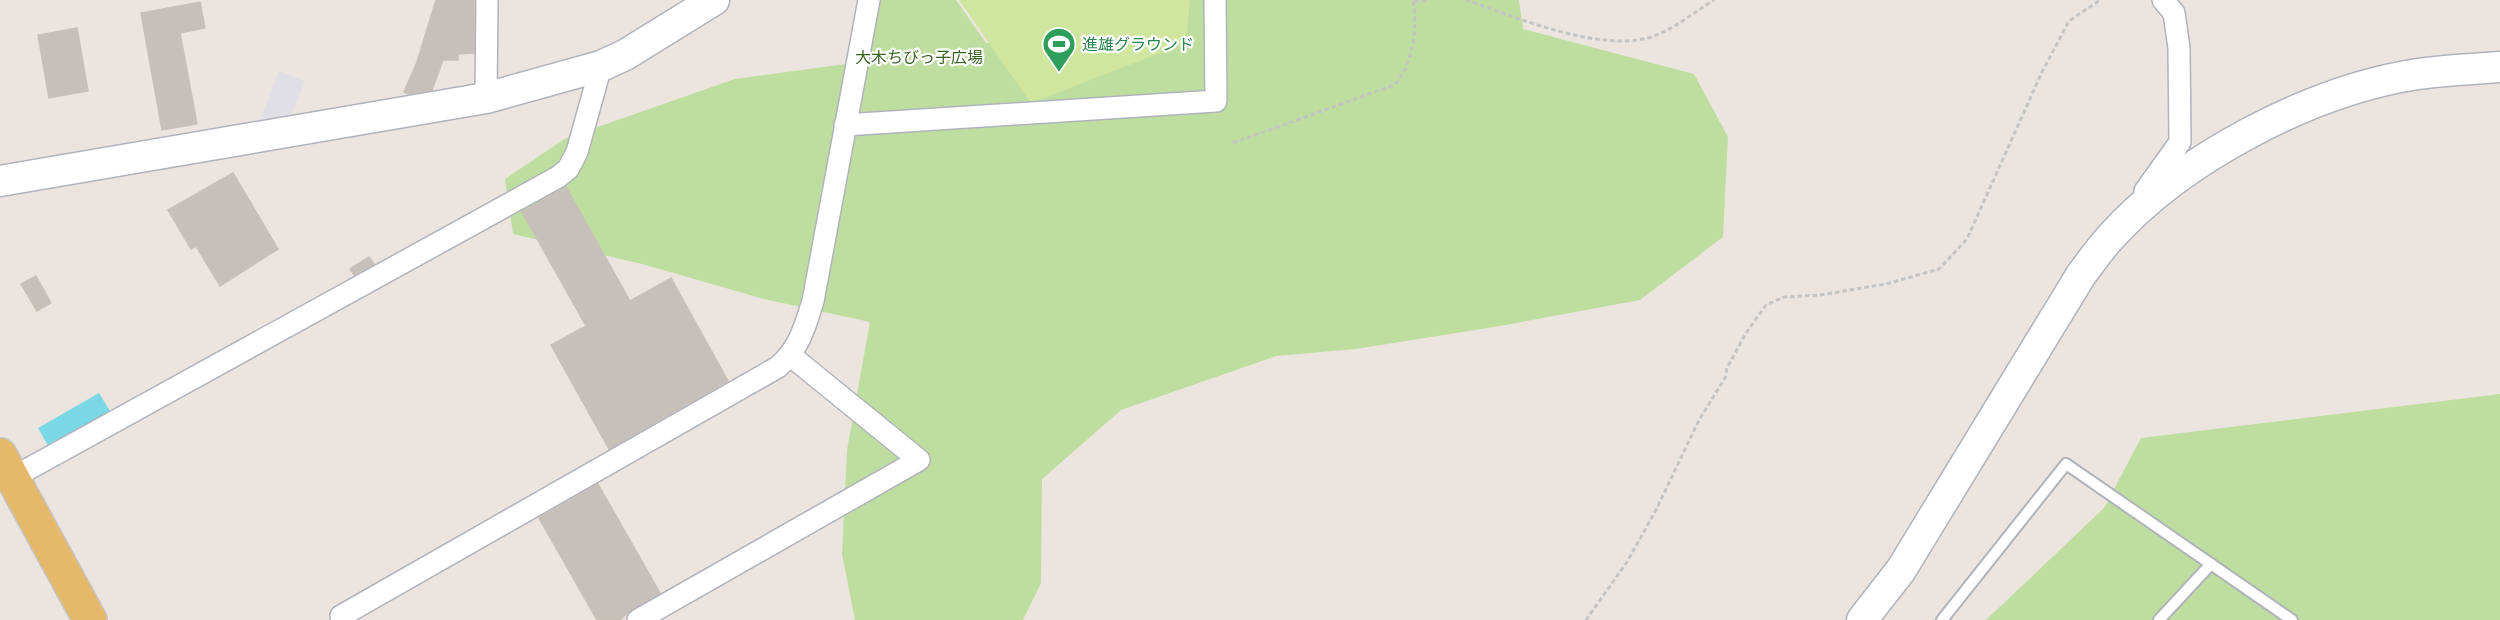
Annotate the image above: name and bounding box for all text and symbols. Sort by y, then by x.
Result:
sports icon: 進雄グラウンド [1041,26,1077,73]
place label: 進雄グラウンド [1082,36,1194,55]
park label: 大木ちびっ子広場 [855,49,983,68]

